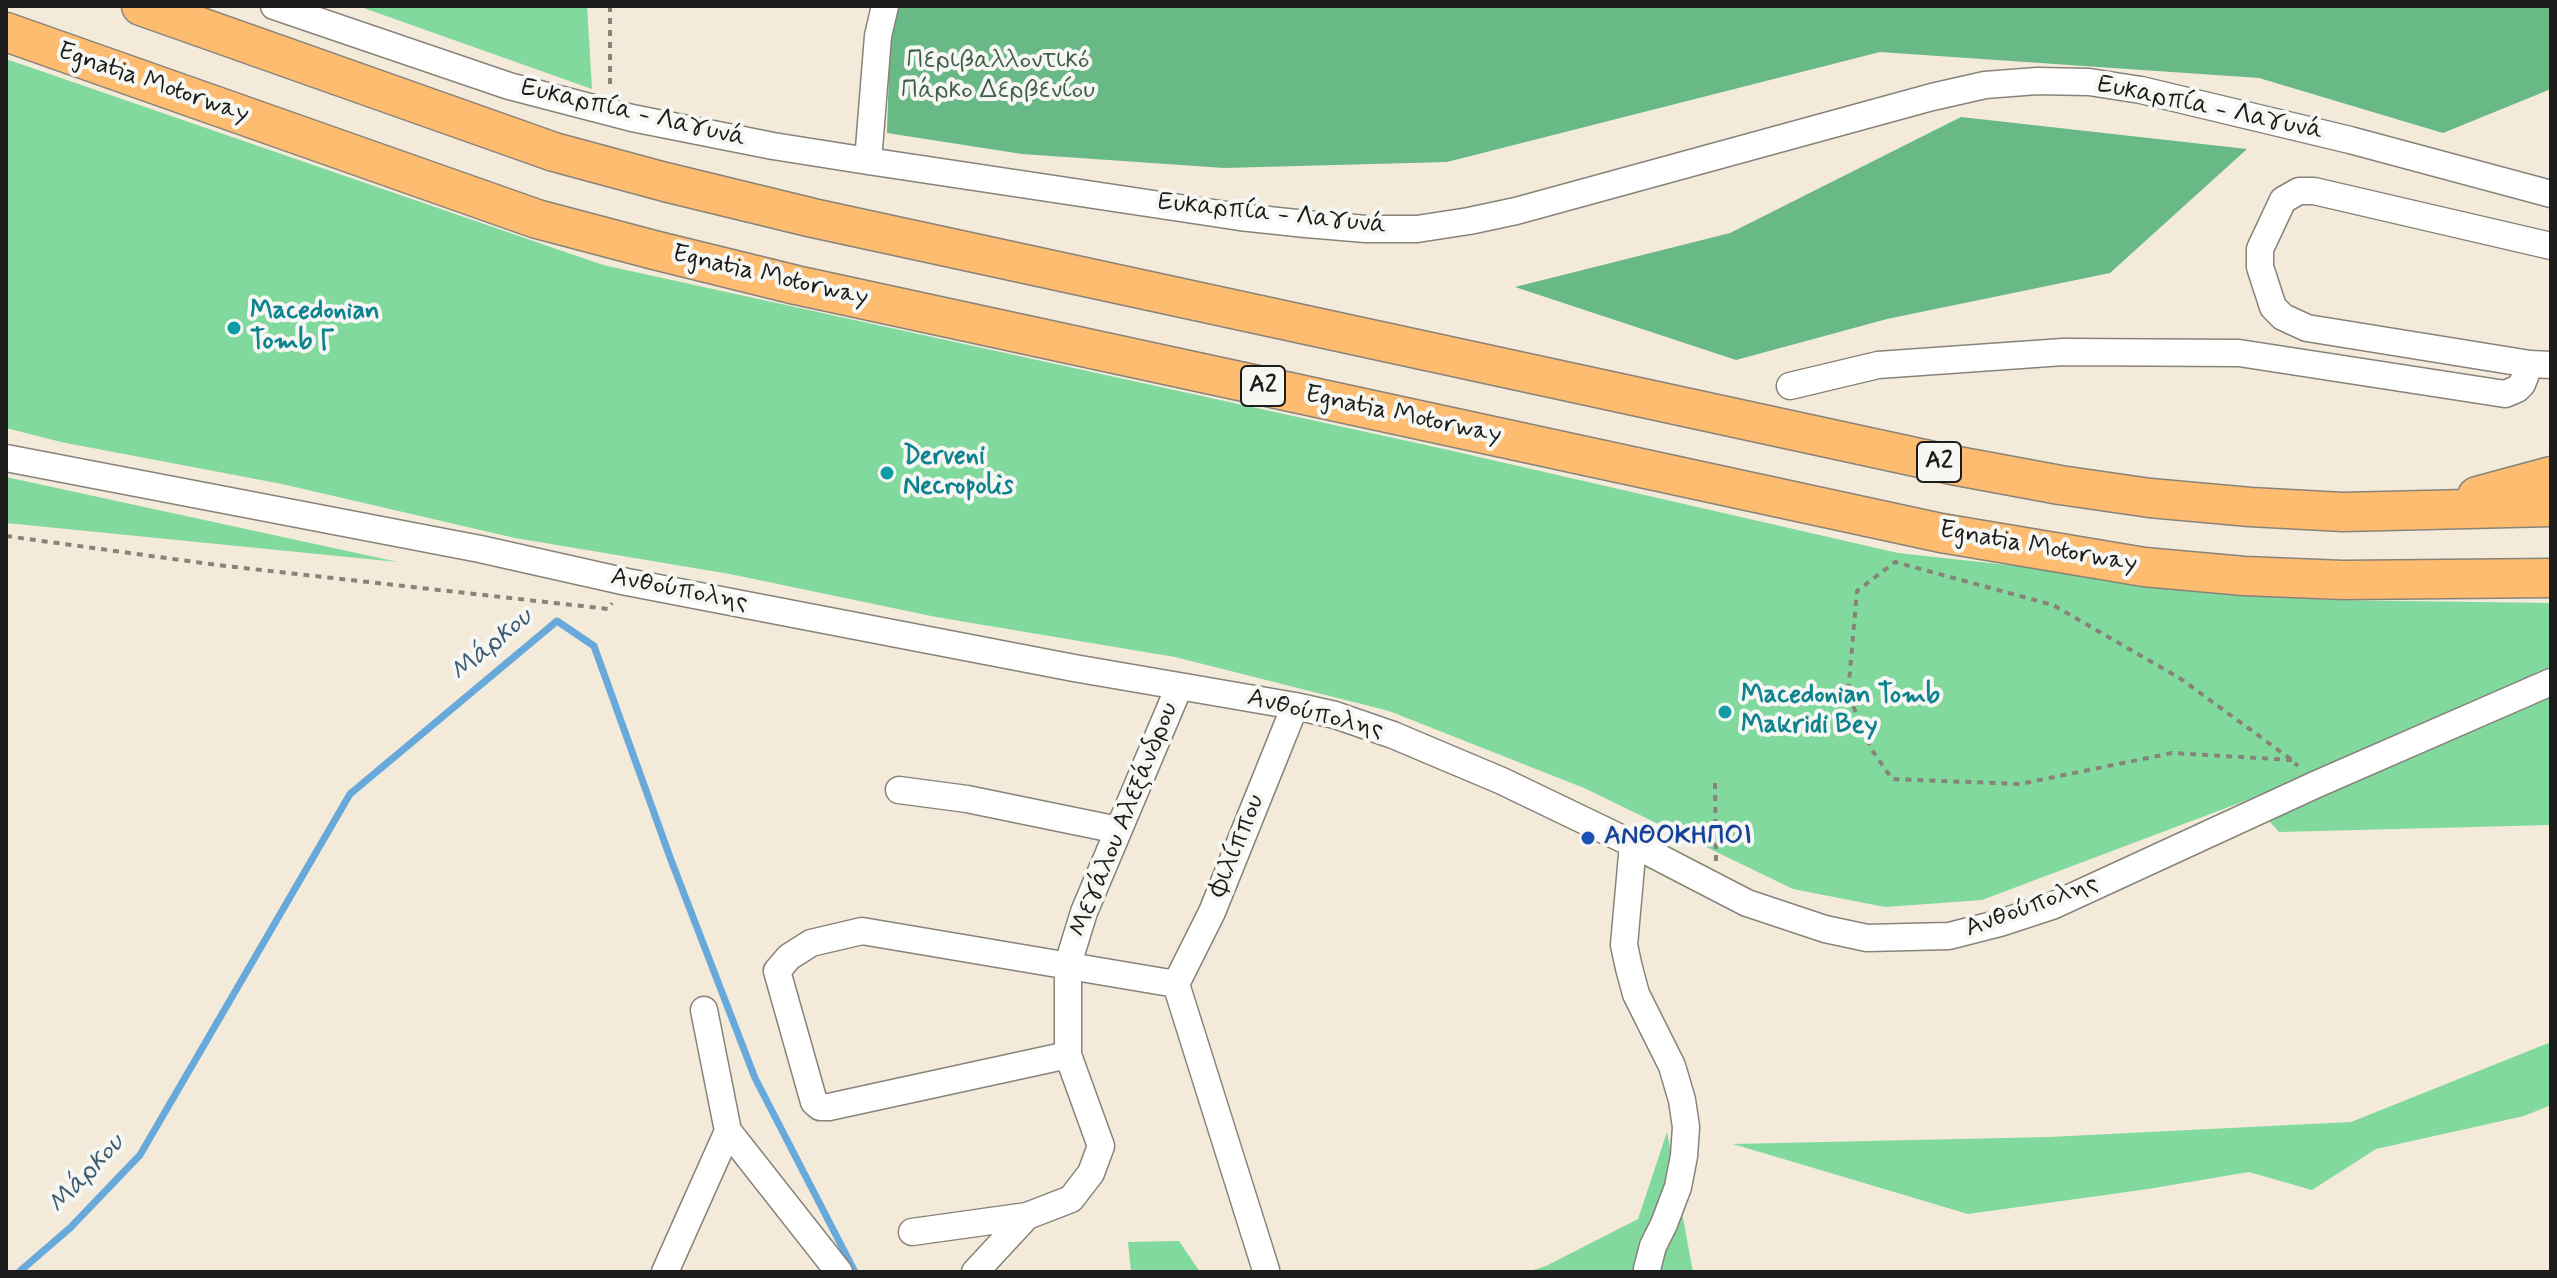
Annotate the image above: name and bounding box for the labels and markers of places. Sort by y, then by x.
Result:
place label: Macedonian Tomb Γ [250,297,380,358]
marker: Macedonian Tomb Γ [225,319,243,337]
place label: Derveni Necropolis [903,442,1013,504]
marker: Derveni Necropolis [878,464,896,482]
place label: Macedonian Tomb Makridi Bey [1741,681,1940,742]
marker: Macedonian Tomb Makridi Bey [1716,703,1734,721]
place label: ΑΝΘΟΚΗΠΟΙ [1604,822,1752,854]
marker: ΑΝΘΟΚΗΠΟΙ [1579,829,1597,847]

